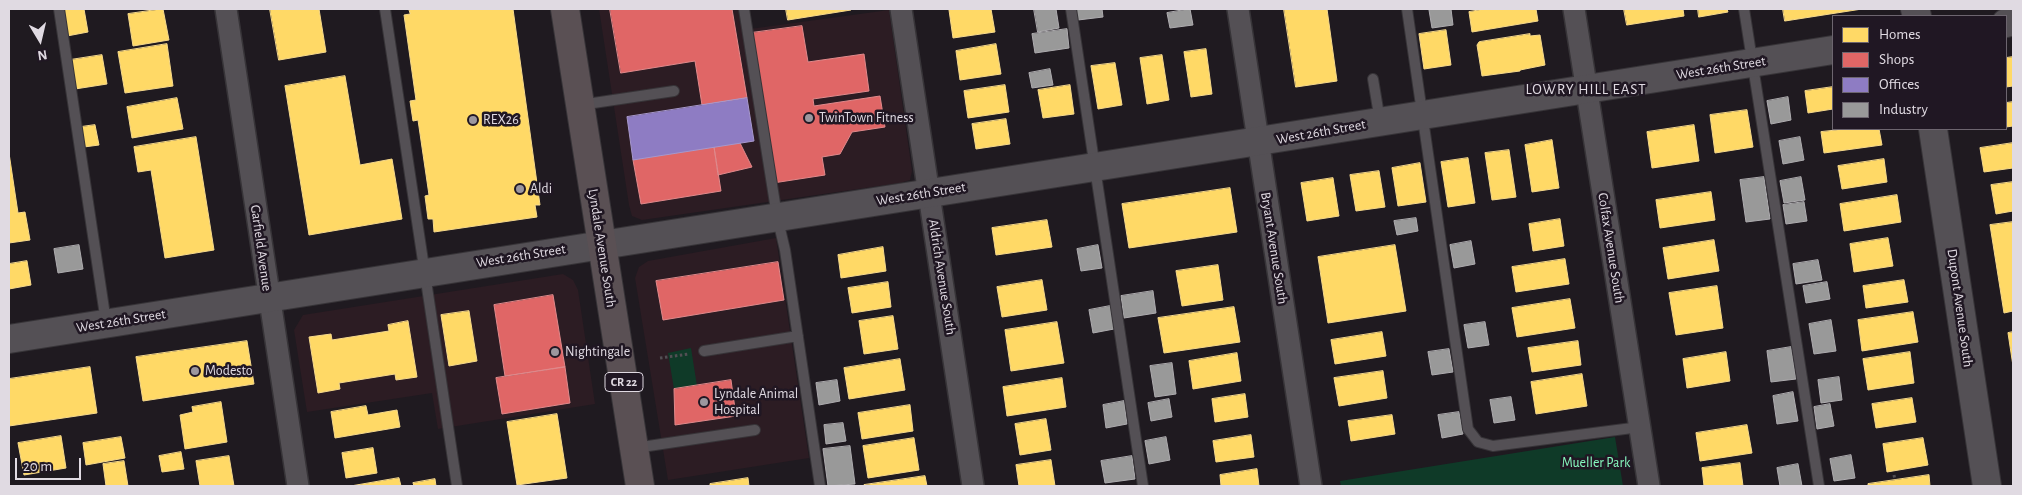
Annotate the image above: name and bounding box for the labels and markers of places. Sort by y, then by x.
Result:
place label: TwinTown Fitness [819,110,914,126]
place label: REX26 [483,112,519,128]
marker: TwinTown Fitness [803,112,815,124]
marker: REX26 [467,114,479,126]
place label: Aldi [530,181,552,197]
marker: Aldi [514,183,526,195]
place label: Nightingale [565,344,630,360]
marker: Nightingale [549,346,561,358]
place label: Modesto [205,363,253,379]
marker: Modesto [189,365,201,377]
place label: Lyndale Animal Hospital [714,386,798,418]
marker: Lyndale Animal Hospital [698,396,710,408]

